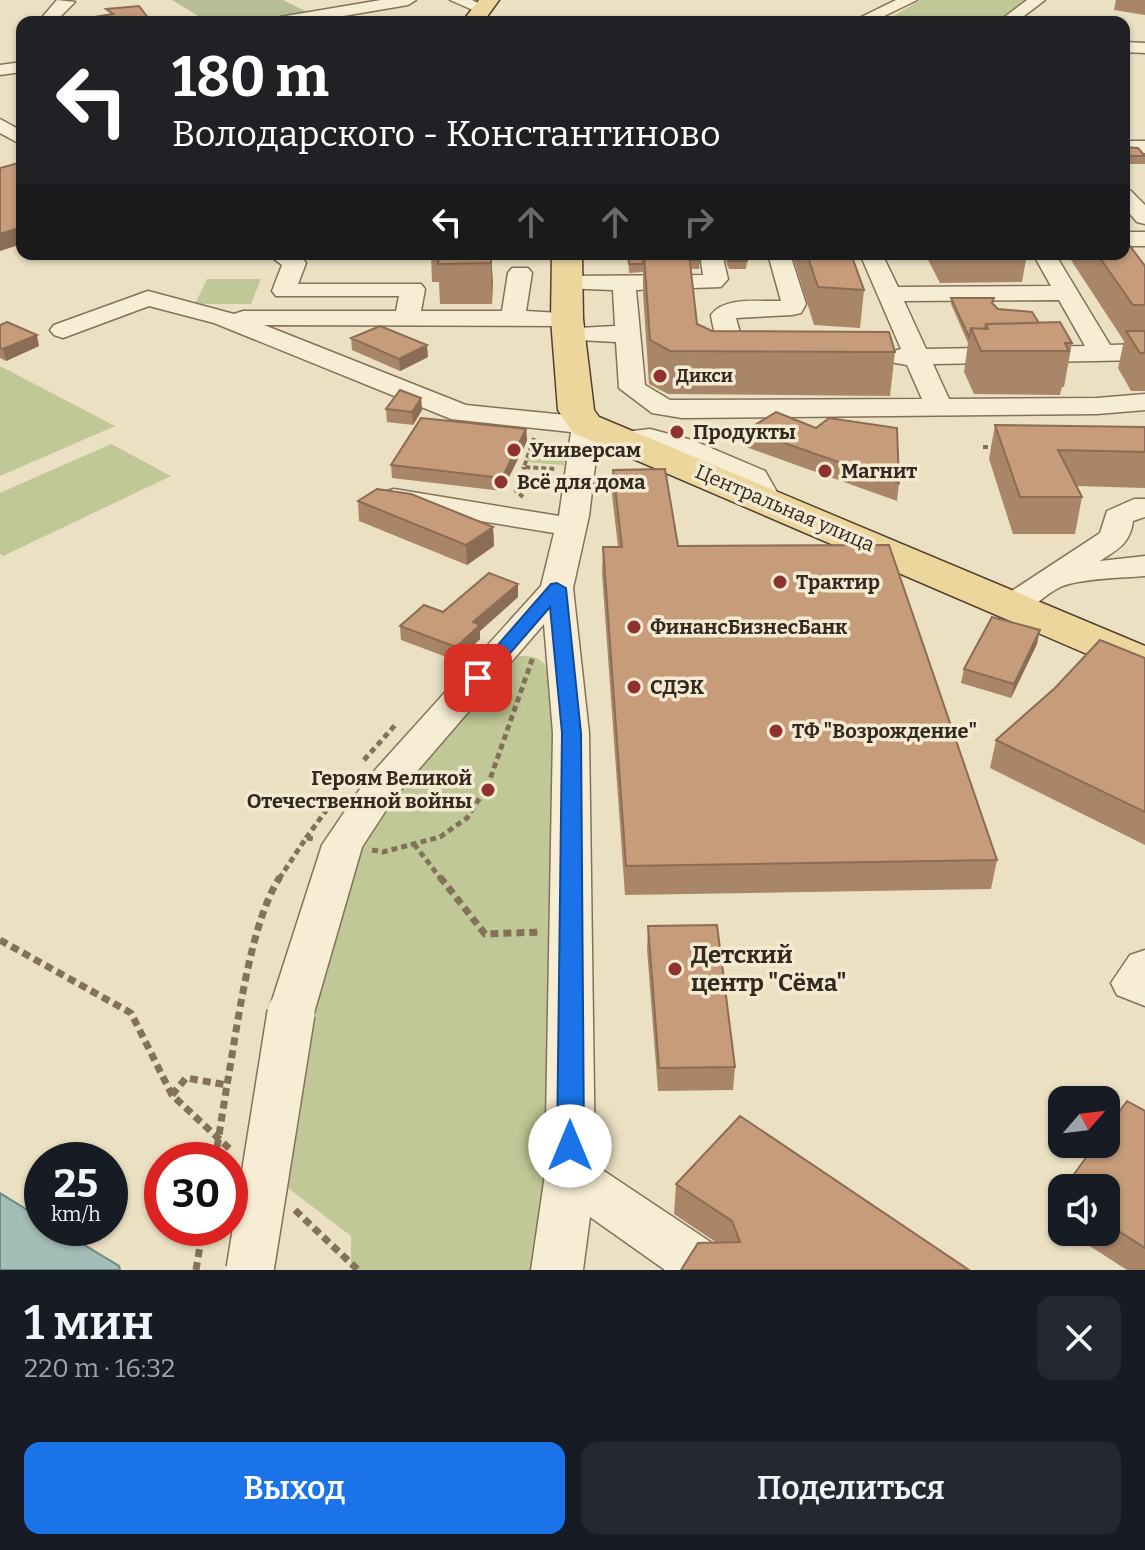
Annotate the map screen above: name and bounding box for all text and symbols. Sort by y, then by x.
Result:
text: 180 m [172,44,329,111]
icon: left [40,48,144,152]
text: Володарского - Константиново [172,112,721,156]
icon: left [425,200,469,244]
icon: ahead [509,200,553,244]
icon: ahead [593,200,637,244]
icon: right [677,200,721,244]
place label: Дикси [676,365,733,387]
marker: Дикси [651,367,669,385]
place label: Продукты [693,420,796,444]
marker: Продукты [668,423,686,441]
place label: Универсам [530,438,641,462]
marker: Универсам [505,441,523,459]
street label: Центральная улица [692,459,878,557]
place label: Магнит [841,459,917,483]
marker: Магнит [816,462,834,480]
place label: Всё для дома [517,470,646,494]
marker: Всё для дома [492,473,510,491]
place label: Трактир [796,570,880,594]
marker: Трактир [771,573,789,591]
place label: ФинансБизнесБанк [650,615,848,639]
marker: ФинансБизнесБанк [625,618,643,636]
pin [444,644,512,712]
icon: arrive [456,656,500,700]
place label: СДЭК [650,675,705,699]
marker: СДЭК [625,678,643,696]
place label: ТФ "Возрождение" [792,719,977,743]
marker: ТФ "Возрождение" [767,722,785,740]
place label: Героям Великой Отечественной войны [247,766,472,813]
marker: Героям Великой Отечественной войны [479,781,497,799]
place label: Детский центр "Сёма" [691,941,847,997]
marker: Детский центр "Сёма" [666,960,684,978]
north arrow [1048,1086,1120,1158]
map controls [1048,1086,1120,1246]
position arrow [528,1104,612,1188]
speed limit sign: 30 [144,1142,248,1246]
text: 25 [54,1160,98,1208]
button: sound [1048,1174,1120,1246]
text: km/h [51,1202,101,1226]
text: 1 мин [24,1294,154,1352]
button: close [1037,1296,1121,1380]
text: 220 m · 16:32 [24,1353,175,1384]
button: Выход [24,1442,565,1534]
button: Поделиться [581,1442,1121,1534]

